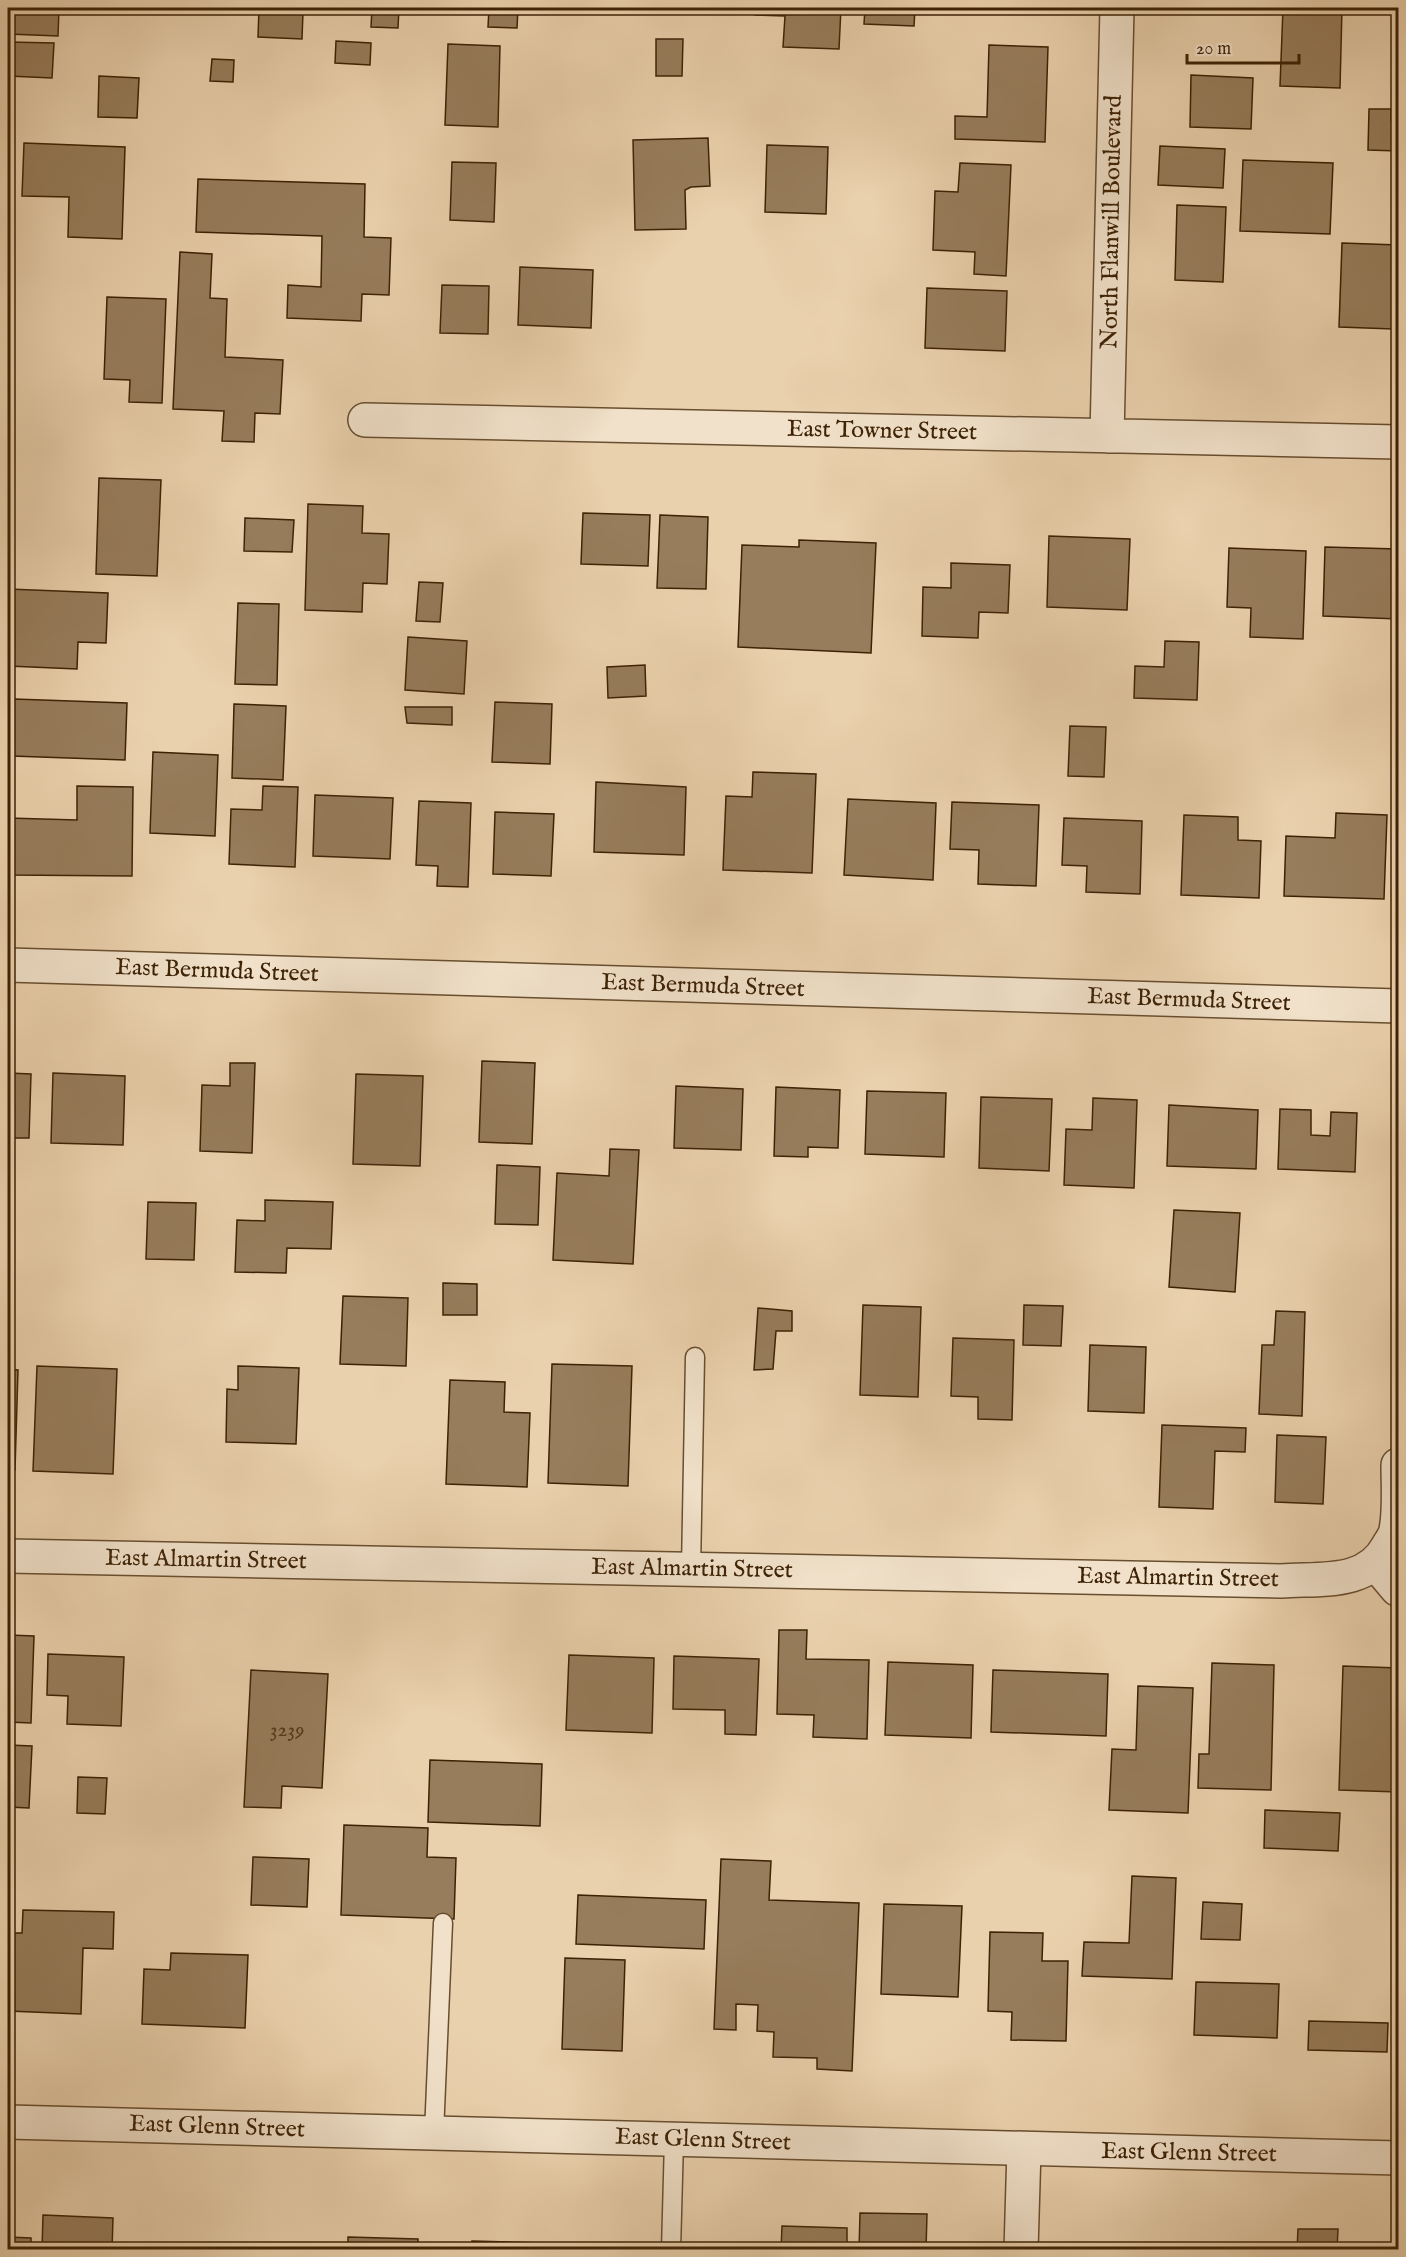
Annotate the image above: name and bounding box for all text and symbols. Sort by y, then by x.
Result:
scale bar [1187,27,1300,65]
text: 20 m [1196,38,1231,61]
street label: North Flanwill Boulevard [1094,94,1130,349]
street label: East Towner Street [787,414,977,448]
street label: East Bermuda Street [115,952,319,990]
street label: East Bermuda Street [601,967,805,1005]
street label: East Bermuda Street [1087,981,1291,1019]
street label: East Almartin Street [105,1543,307,1577]
street label: East Almartin Street [591,1552,793,1586]
street label: East Almartin Street [1077,1561,1279,1595]
house number: 3239 [270,1717,304,1744]
street label: East Glenn Street [129,2108,305,2146]
street label: East Glenn Street [615,2121,791,2159]
street label: East Glenn Street [1101,2136,1277,2170]

